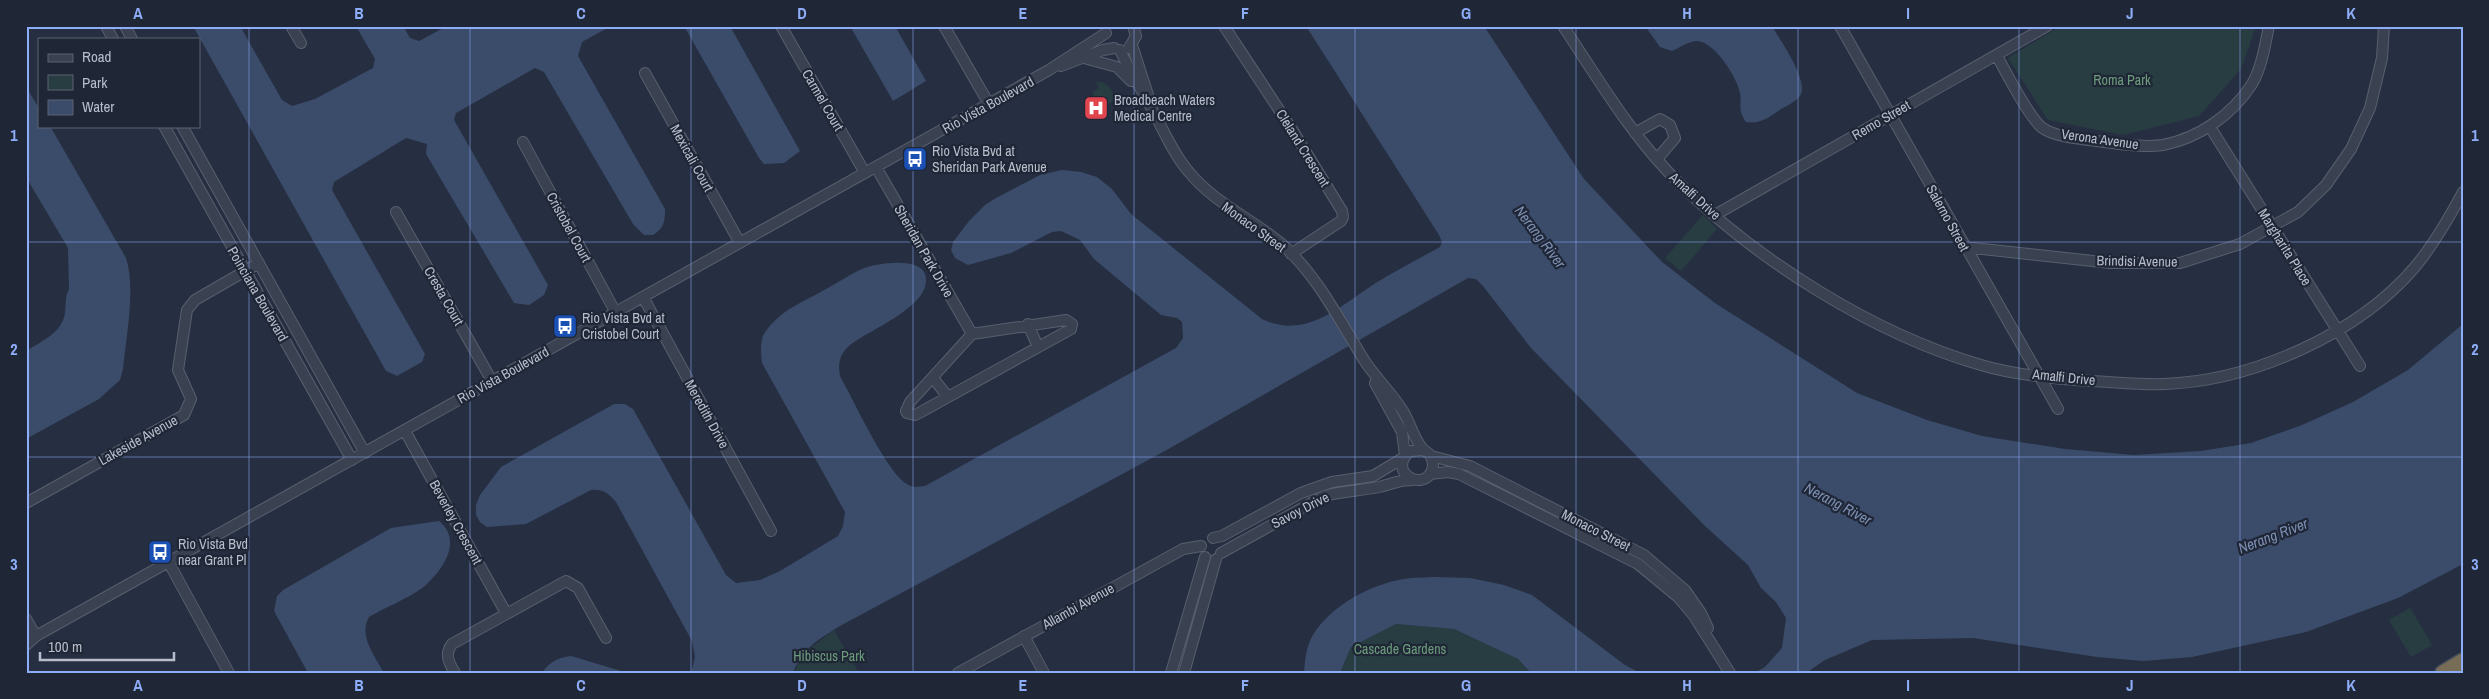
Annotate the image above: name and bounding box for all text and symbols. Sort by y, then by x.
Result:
text: A [133,2,143,24]
text: B [354,2,364,24]
text: C [576,2,586,24]
text: D [797,2,807,24]
text: E [1019,2,1028,24]
text: F [1241,2,1249,24]
text: G [1461,2,1471,24]
text: H [1682,2,1692,24]
text: I [1906,2,1910,24]
text: J [2126,2,2134,24]
text: K [2346,2,2356,24]
legend [38,38,200,128]
text: Road [82,46,111,67]
street label: Carmel Court [798,66,848,134]
park label: Roma Park [2093,71,2151,89]
text: Park [82,72,108,93]
street label: Rio Vista Boulevard [939,72,1037,138]
place label: Broadbeach Waters Medical Centre [1114,91,1215,125]
hospital icon: Broadbeach Waters Medical Centre [1083,95,1109,121]
text: Water [82,96,114,117]
street label: Remo Street [1849,96,1913,144]
street label: Cleland Crescent [1272,106,1334,190]
street label: Mexicali Court [666,121,718,195]
text: 1 [10,124,18,146]
text: 1 [2471,124,2479,146]
street label: Verona Avenue [2060,125,2140,153]
place label: Rio Vista Bvd at Sheridan Park Avenue [932,142,1047,176]
bus stop icon: Rio Vista Bvd at Sheridan Park Avenue [902,146,928,172]
street label: Amalfi Drive [1665,168,1724,224]
street label: Salerno Street [1922,182,1974,254]
street label: Cristobel Court [542,189,596,265]
street label: Monaco Street [1219,198,1289,256]
street label: Sheridan Park Drive [890,201,958,301]
water label: Nerang River [1510,201,1571,273]
street label: Margharita Place [2254,205,2316,289]
street label: Poinciana Boulevard [224,243,292,345]
street label: Brindisi Avenue [2096,251,2178,271]
street label: Cresta Court [420,263,468,329]
place label: Rio Vista Bvd at Cristobel Court [582,309,665,343]
bus stop icon: Rio Vista Bvd at Cristobel Court [552,313,578,339]
text: 2 [10,338,18,360]
text: 2 [2471,338,2479,360]
street label: Rio Vista Boulevard [454,342,552,408]
street label: Amalfi Drive [2031,365,2096,389]
street label: Meredith Drive [681,376,733,452]
street label: Lakeside Avenue [95,411,181,469]
street label: Beverley Crescent [425,477,487,567]
water label: Nerang River [1801,477,1876,530]
street label: Savoy Drive [1268,488,1332,532]
street label: Monaco Street [1559,505,1633,555]
water label: Nerang River [2235,512,2312,558]
place label: Rio Vista Bvd near Grant Pl [178,535,248,569]
bus stop icon: Rio Vista Bvd near Grant Pl [147,539,173,565]
text: 3 [10,553,18,575]
text: 3 [2471,553,2479,575]
street label: Allambi Avenue [1038,579,1117,634]
scale bar [40,629,174,661]
text: 100 m [48,636,82,657]
park label: Cascade Gardens [1354,640,1447,658]
park label: Hibiscus Park [793,647,865,665]
text: A [133,674,143,696]
text: B [354,674,364,696]
text: C [576,674,586,696]
text: D [797,674,807,696]
text: E [1019,674,1028,696]
text: F [1241,674,1249,696]
text: G [1461,674,1471,696]
text: H [1682,674,1692,696]
text: I [1906,674,1910,696]
text: J [2126,674,2134,696]
text: K [2346,674,2356,696]

